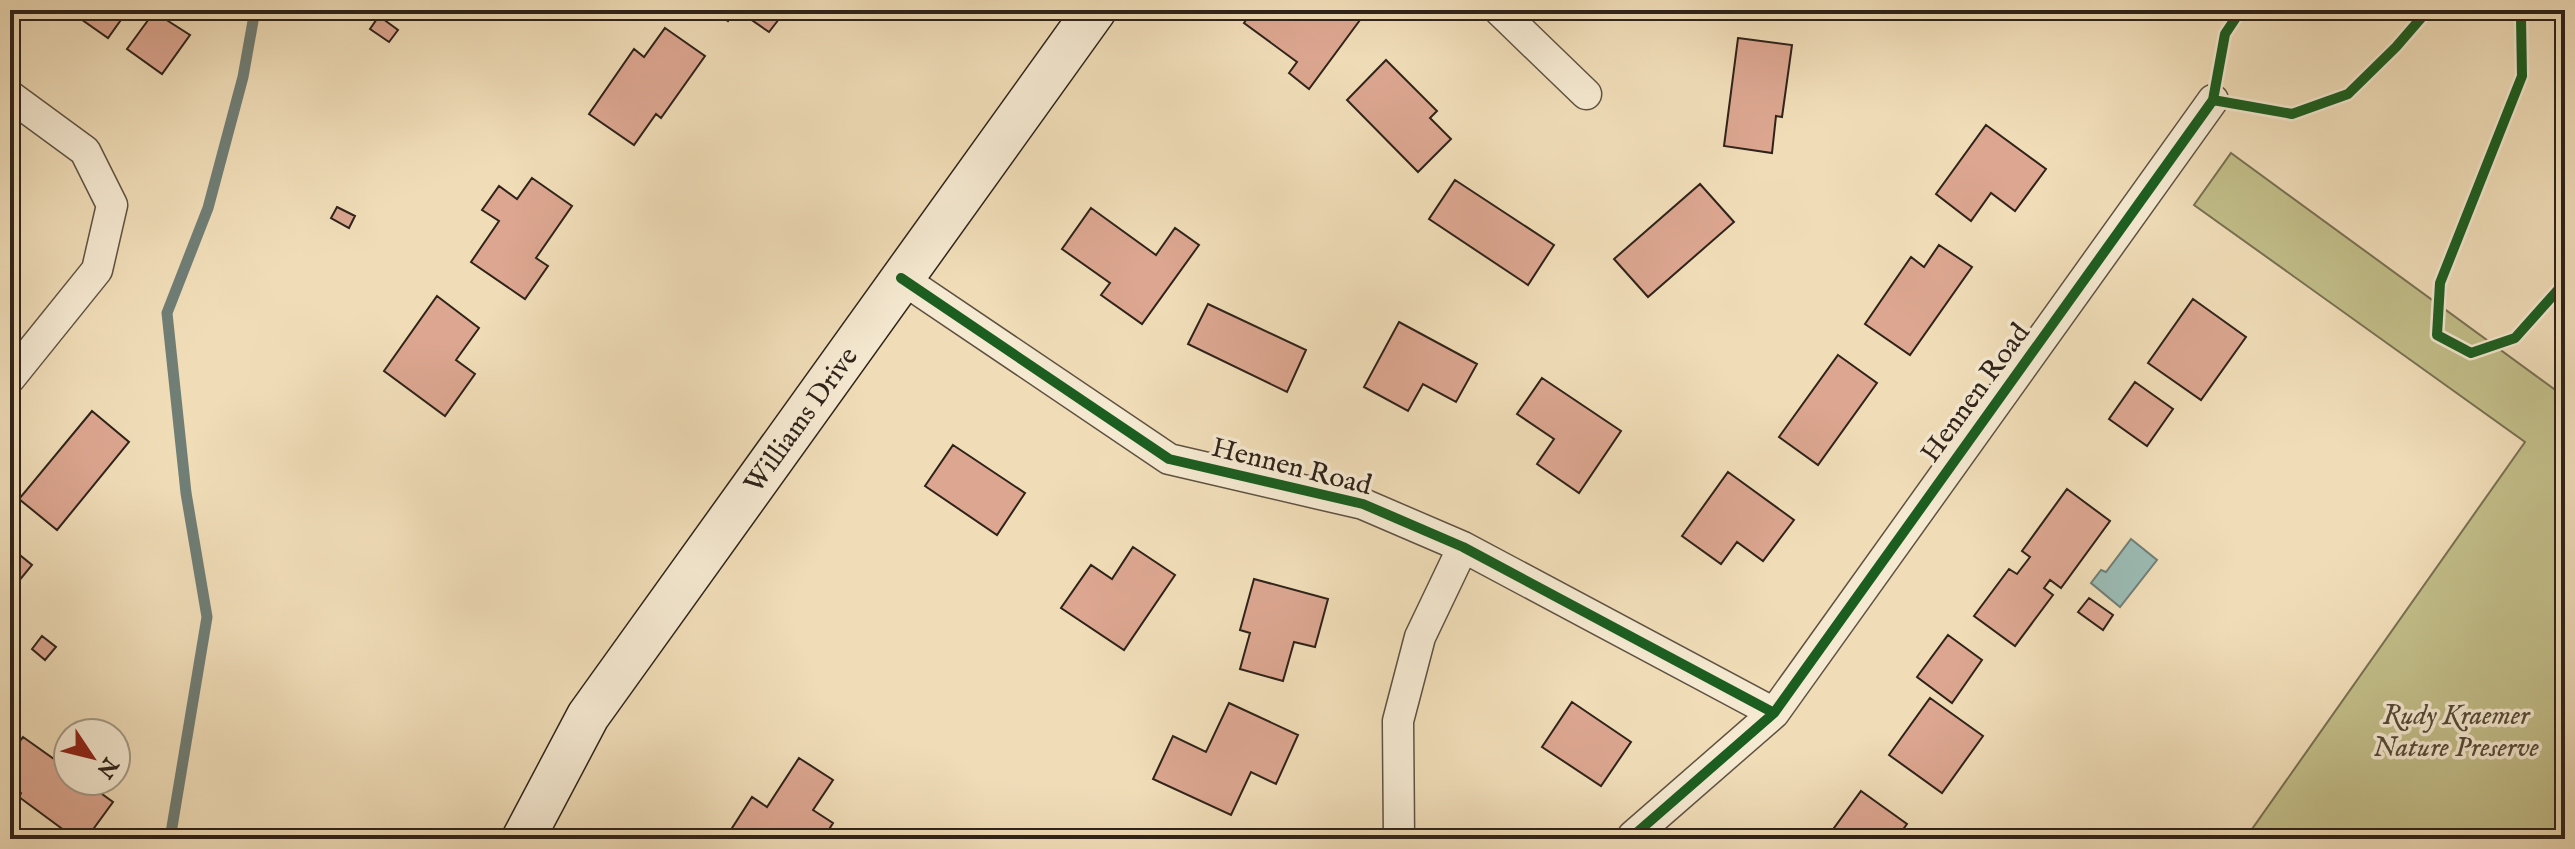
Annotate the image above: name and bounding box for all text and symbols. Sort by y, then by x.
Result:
street label: Hennen Road [1914,317,2038,470]
street label: Williams Drive [737,341,867,500]
street label: Hennen Road [1208,431,1375,504]
park label: Rudy Kraemer Nature Preserve [2373,699,2540,766]
north arrow [52,717,132,797]
text: N [90,751,124,783]

